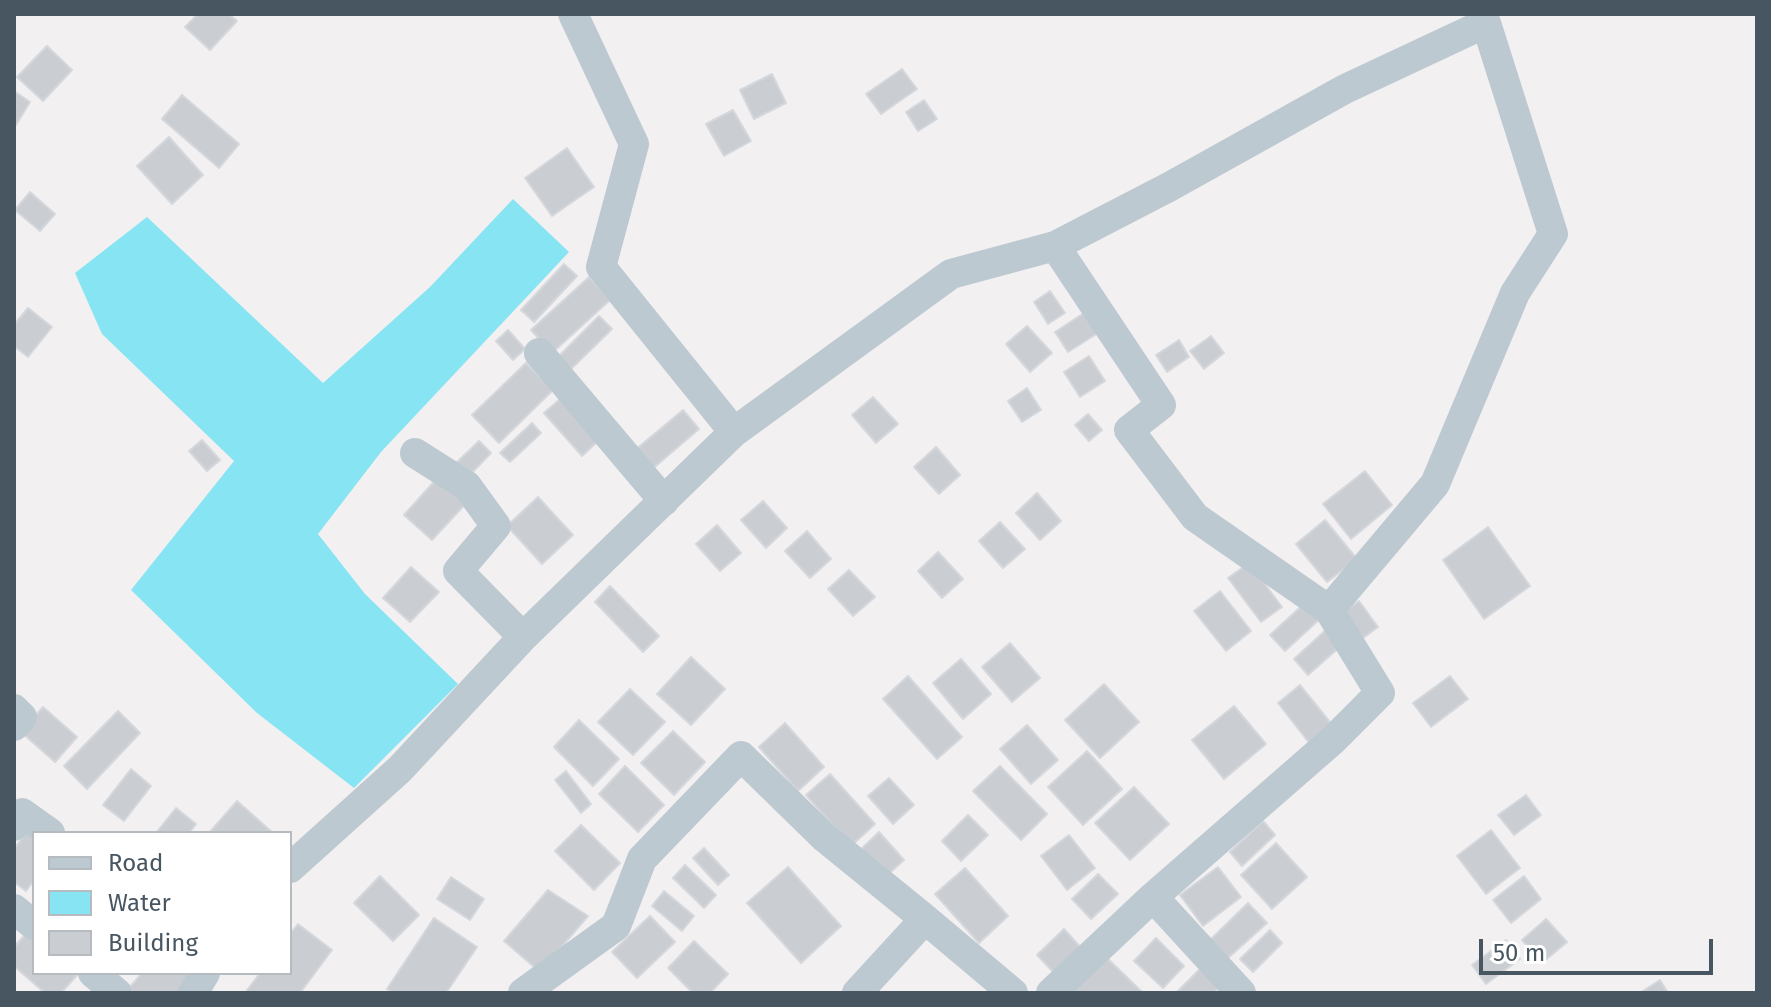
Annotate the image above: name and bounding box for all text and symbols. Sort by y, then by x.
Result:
legend [32,831,292,975]
text: Road [108,849,163,877]
text: Water [108,889,171,917]
scale bar [1483,923,1717,973]
text: Building [108,929,198,957]
text: 50 m [1493,939,1545,967]

